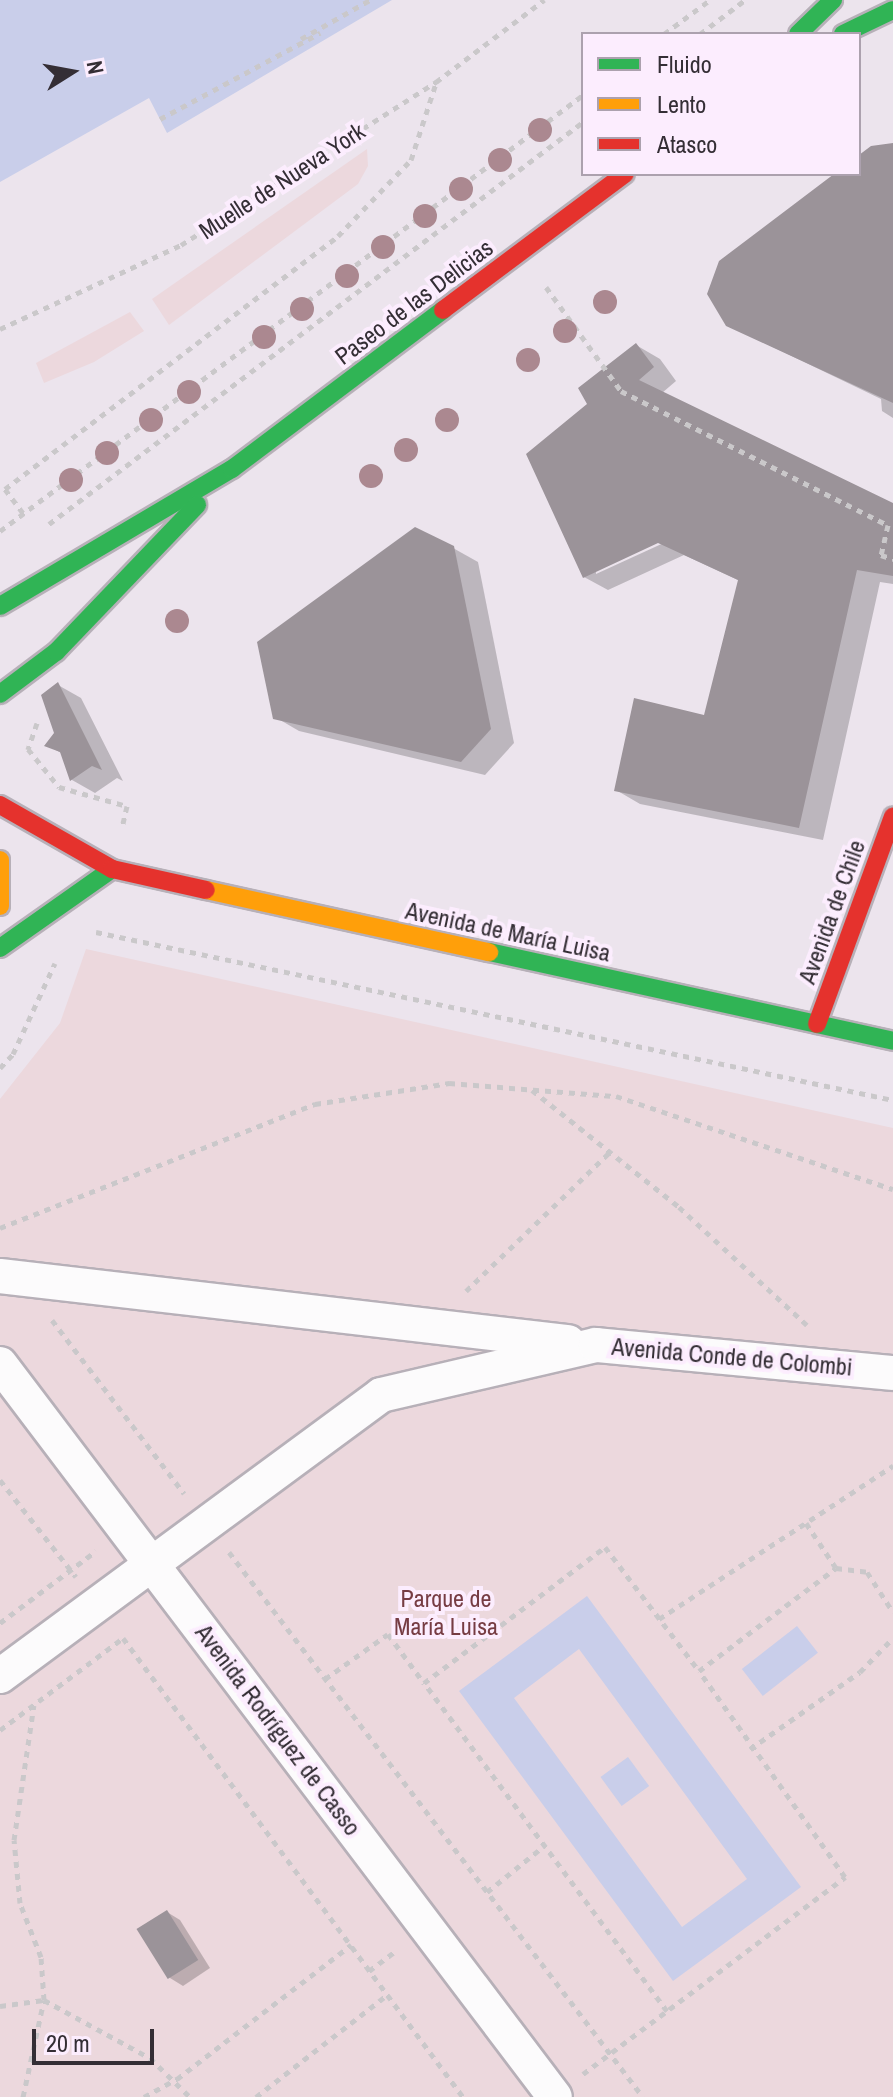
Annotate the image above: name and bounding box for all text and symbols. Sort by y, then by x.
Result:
north arrow [32,32,112,112]
legend [581,32,861,176]
text: Fluido [657,48,712,80]
text: N [80,58,112,77]
text: Lento [657,88,706,120]
street label: Muelle de Nueva York [194,117,370,245]
text: Atasco [657,128,717,160]
street label: Paseo de las Delicias [329,233,499,371]
street label: Avenida de Chile [793,836,871,988]
street label: Avenida de María Luisa [403,896,613,968]
street label: Avenida Conde de Colombi [610,1332,854,1382]
park label: Parque de María Luisa [394,1585,498,1641]
street label: Avenida Rodríguez de Casso [189,1619,367,1841]
scale bar [36,2013,158,2063]
text: 20 m [46,2027,90,2059]

